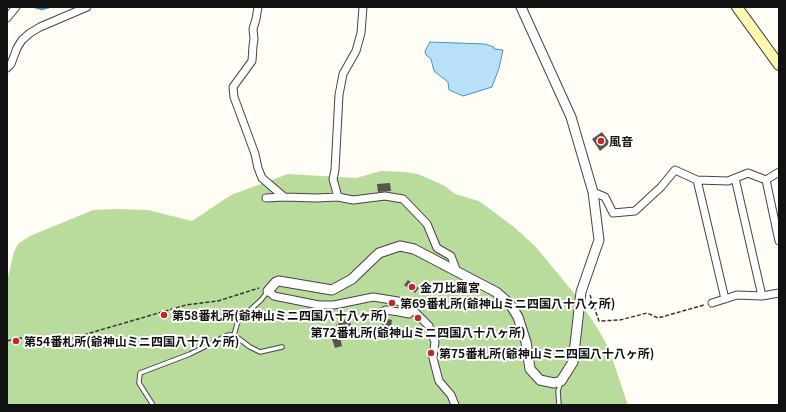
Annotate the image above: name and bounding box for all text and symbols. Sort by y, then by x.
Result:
place label: 風音 [609,134,633,148]
marker: 風音 [596,136,606,146]
place label: 金刀比羅宮 [420,280,480,294]
marker: 金刀比羅宮 [407,282,417,292]
place label: 第69番札所(爺神山ミニ四国八十八ヶ所) [400,296,615,310]
marker: 第69番札所(爺神山ミニ四国八十八ヶ所) [387,298,397,308]
place label: 第58番札所(爺神山ミニ四国八十八ヶ所) [172,308,387,322]
marker: 第58番札所(爺神山ミニ四国八十八ヶ所) [159,310,169,320]
marker: 第72番札所(爺神山ミニ四国八十八ヶ所) [413,313,423,323]
place label: 第72番札所(爺神山ミニ四国八十八ヶ所) [310,325,526,339]
place label: 第54番札所(爺神山ミニ四国八十八ヶ所) [24,334,239,348]
marker: 第54番札所(爺神山ミニ四国八十八ヶ所) [11,336,21,346]
place label: 第75番札所(爺神山ミニ四国八十八ヶ所) [439,346,654,360]
marker: 第75番札所(爺神山ミニ四国八十八ヶ所) [426,348,436,358]

